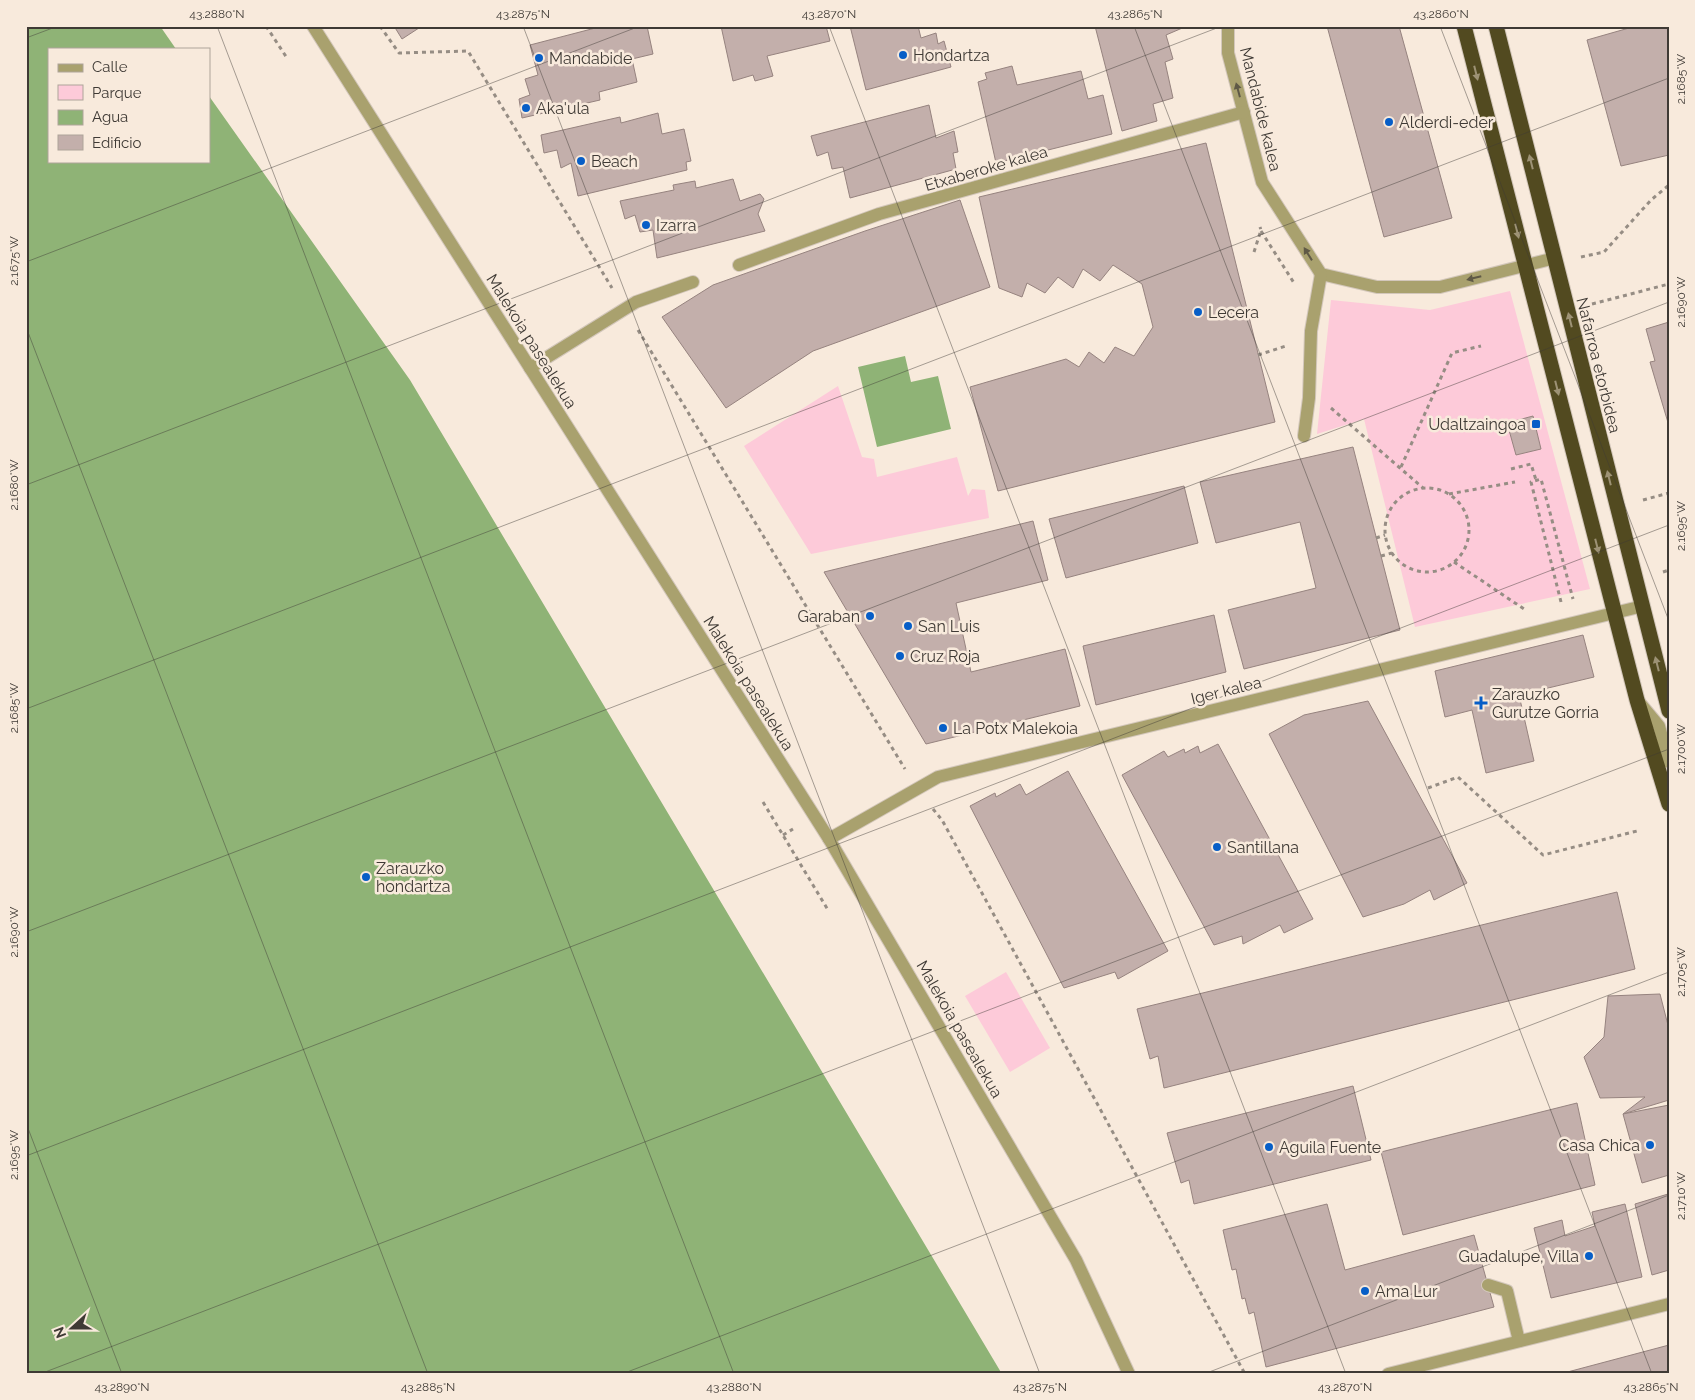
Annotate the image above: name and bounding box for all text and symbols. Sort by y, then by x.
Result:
text: 43.2880°N [189,7,245,21]
text: 43.2875°N [496,7,550,21]
text: 43.2870°N [802,7,856,21]
text: 43.2865°N [1108,7,1162,21]
text: 43.2860°N [1413,7,1469,21]
street label: Mandabide kalea [1236,45,1285,173]
place label: Hondartza [913,46,990,65]
legend [48,48,210,162]
place label: Mandabide [549,49,632,68]
marker: Hondartza [897,49,909,61]
marker: Mandabide [533,52,545,64]
text: 2.1685°W [1674,53,1688,104]
text: Calle [92,58,128,76]
one-way arrow [1472,66,1480,81]
one-way arrow [1234,82,1242,98]
text: Parque [92,84,142,102]
place label: Aka'ula [536,99,589,118]
marker: Aka'ula [520,102,532,114]
text: Agua [92,108,128,126]
place label: Alderdi-eder [1399,113,1494,132]
marker: Alderdi-eder [1383,116,1395,128]
text: Edificio [92,134,142,152]
street label: Etxaberoke kalea [922,142,1050,195]
place label: Beach [591,152,638,171]
marker: Beach [575,155,587,167]
one-way arrow [1526,155,1534,170]
place label: Izarra [656,216,696,235]
marker: Izarra [640,219,652,231]
one-way arrow [1513,223,1521,238]
text: 2.1675°W [7,236,21,286]
one-way arrow [1303,247,1312,260]
street label: Malekoia pasealekua [482,270,581,412]
one-way arrow [1466,275,1481,283]
text: 2.1690°W [1674,276,1688,327]
street label: Nafarroa etorbidea [1572,295,1625,435]
place label: Lecera [1208,303,1259,322]
marker: Lecera [1192,306,1204,318]
one-way arrow [1566,312,1574,327]
one-way arrow [1553,381,1561,396]
place label: Udaltzaingoa [1428,415,1526,434]
marker: Udaltzaingoa [1530,418,1542,430]
text: 2.1680°W [7,459,21,510]
one-way arrow [1605,470,1613,485]
text: 2.1695°W [1674,500,1688,551]
one-way arrow [1594,538,1602,553]
place label: Garaban [798,607,860,626]
marker: Garaban [864,610,876,622]
street label: Malekoia pasealekua [699,612,798,754]
place label: San Luis [918,617,980,636]
marker: San Luis [902,620,914,632]
place label: Cruz Roja [910,647,980,666]
marker: Cruz Roja [894,650,906,662]
one-way arrow [1653,656,1661,671]
street label: Iger kalea [1189,673,1263,708]
text: 2.1685°W [7,682,21,733]
place label: Zarauzko Gurutze Gorria [1492,685,1599,722]
marker: Zarauzko Gurutze Gorria [1474,696,1488,710]
place label: La Potx Malekoia [953,719,1078,738]
marker: La Potx Malekoia [937,722,949,734]
text: 2.1700°W [1674,723,1688,774]
place label: Santillana [1227,838,1299,857]
marker: Santillana [1211,841,1223,853]
place label: Zarauzko hondartza [376,859,450,896]
marker: Zarauzko hondartza [360,871,372,883]
text: 2.1690°W [7,906,21,957]
text: 2.1705°W [1674,947,1688,997]
street label: Malekoia pasealekua [913,957,1007,1101]
text: 2.1695°W [7,1129,21,1180]
place label: Casa Chica [1558,1136,1640,1155]
place label: Aguila Fuente [1279,1138,1381,1157]
marker: Casa Chica [1644,1139,1656,1151]
marker: Aguila Fuente [1263,1141,1275,1153]
text: 2.1710°W [1674,1172,1688,1220]
place label: Guadalupe, Villa [1459,1247,1579,1266]
marker: Guadalupe, Villa [1583,1250,1595,1262]
place label: Ama Lur [1375,1282,1438,1301]
marker: Ama Lur [1359,1285,1371,1297]
north arrow [48,1302,98,1352]
text: N [50,1325,69,1341]
text: 43.2890°N [94,1380,150,1394]
text: 43.2885°N [401,1380,455,1394]
text: 43.2880°N [706,1380,762,1394]
text: 43.2875°N [1013,1380,1067,1394]
text: 43.2870°N [1318,1380,1372,1394]
text: 43.2865°N [1624,1380,1678,1394]

